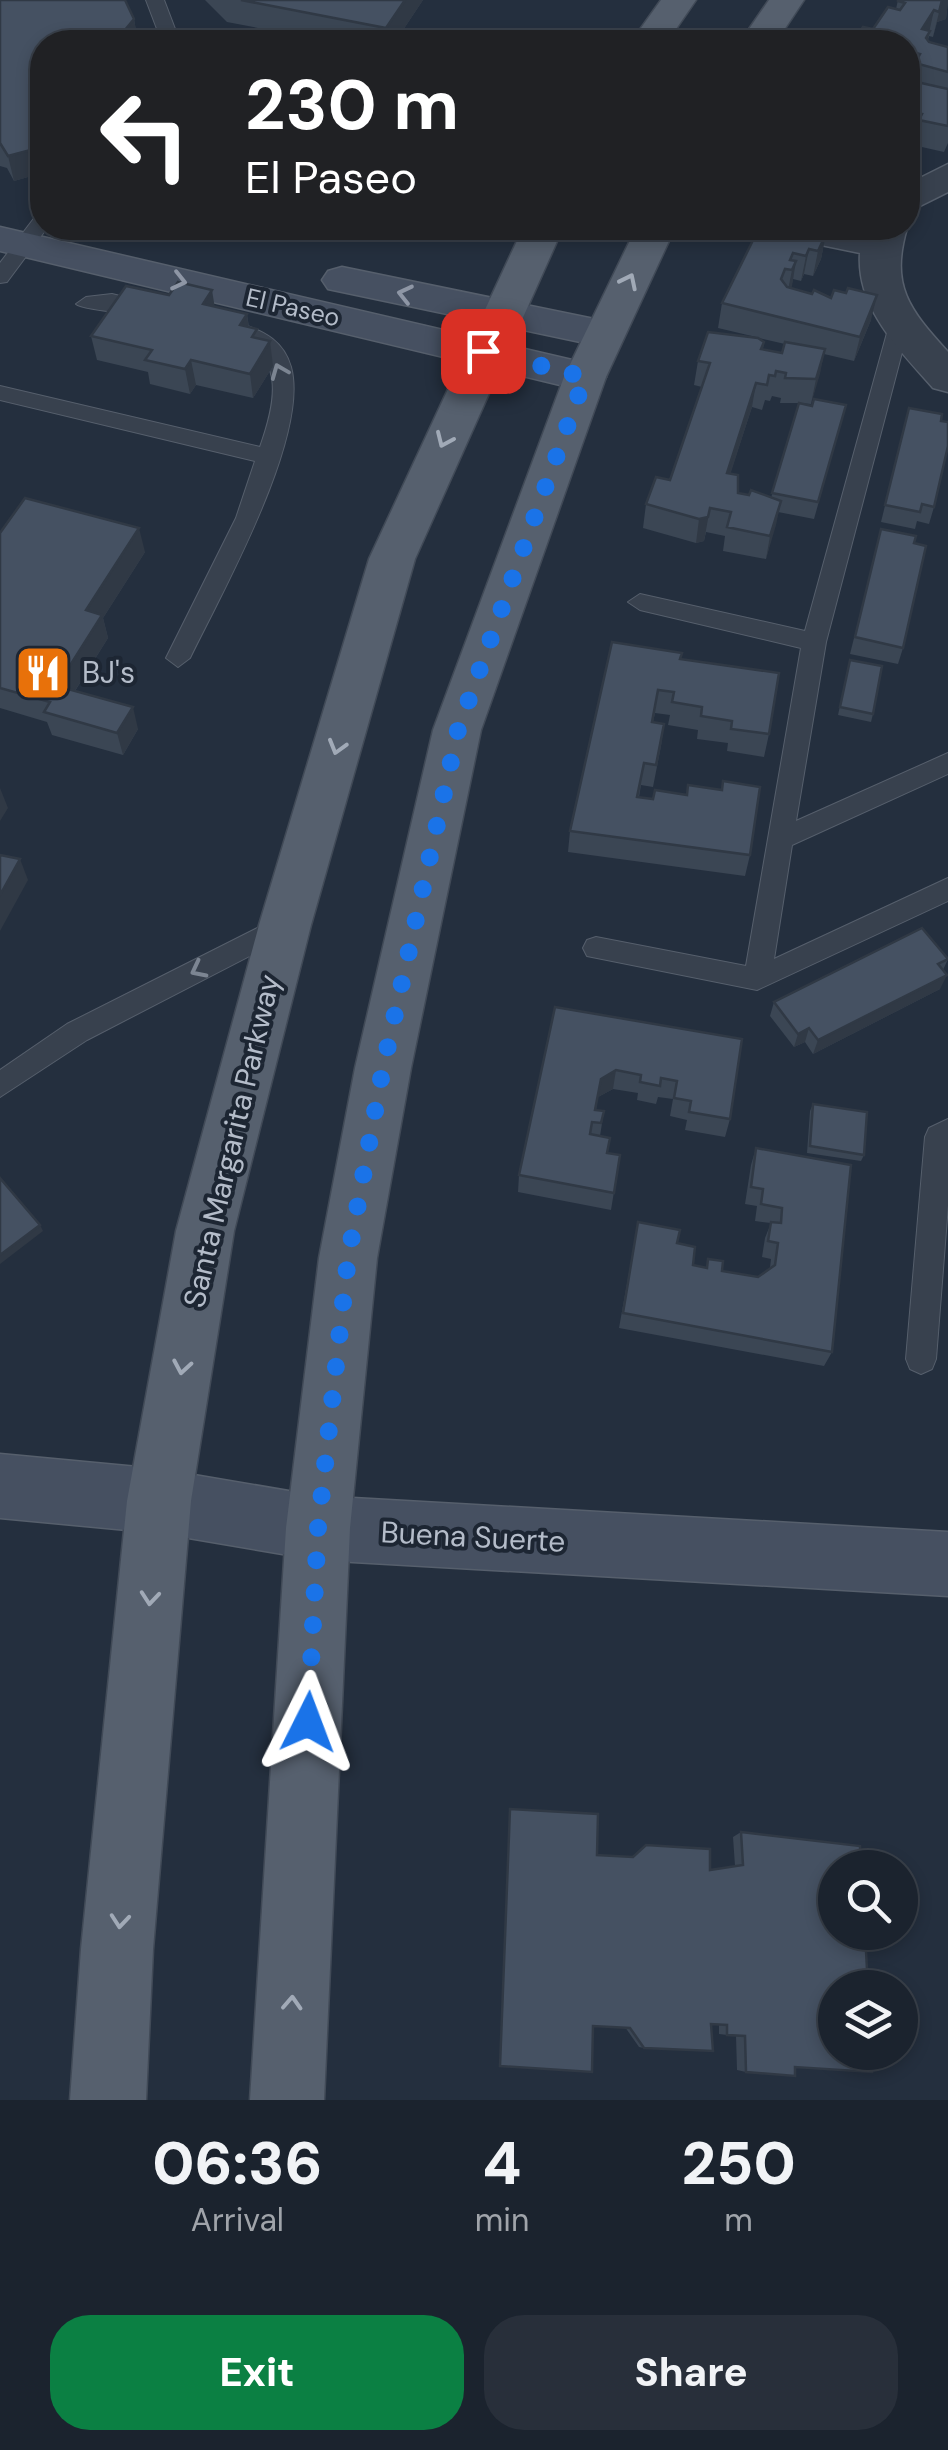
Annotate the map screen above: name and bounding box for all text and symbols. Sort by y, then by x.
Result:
text: 230 m [245,60,459,151]
icon: left [80,70,210,200]
text: El Paseo [245,148,417,207]
one-way arrow [170,269,187,290]
one-way arrow [617,273,637,291]
street label: El Paseo [243,281,343,334]
one-way arrow [397,285,414,306]
pin [441,309,526,394]
icon: arrive [456,324,511,379]
one-way arrow [271,363,291,381]
one-way arrow [436,430,456,448]
restaurant icon: BJ's [13,643,73,703]
place label: BJ's [82,653,135,692]
one-way arrow [328,738,349,755]
one-way arrow [191,958,209,977]
street label: Santa Margarita Parkway [174,970,289,1311]
one-way arrow [172,1359,193,1375]
street label: Buena Suerte [380,1512,566,1561]
one-way arrow [140,1590,161,1606]
position arrow [256,1670,360,1774]
map controls [818,1850,918,2070]
button: search [818,1850,918,1950]
one-way arrow [110,1914,131,1930]
button: layers [818,1970,918,2070]
one-way arrow [281,1994,302,2010]
text: 06:36 [152,2124,323,2203]
text: 4 [482,2124,522,2203]
text: 250 [681,2124,796,2203]
text: Arrival [191,2199,284,2241]
text: min [475,2199,529,2241]
text: m [724,2199,753,2241]
button: Exit [50,2315,464,2430]
button: Share [484,2315,898,2430]

